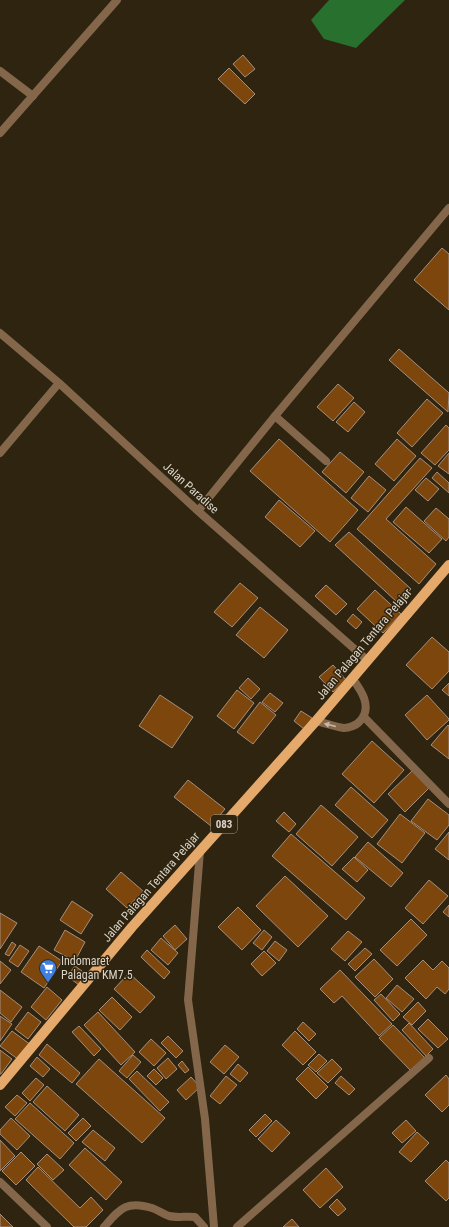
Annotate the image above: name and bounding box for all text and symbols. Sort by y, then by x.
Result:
street label: Jalan Paradise [160,459,222,517]
street label: Jalan Palagan Tentara Pelajar [313,585,415,702]
one-way arrow [324,721,336,727]
road number: 083 [211,815,237,833]
street label: Jalan Palagan Tentara Pelajar [100,829,203,945]
place label: Indomaret Palagan KM7.5 [61,954,133,982]
supermarket icon: Indomaret Palagan KM7.5 [38,958,58,983]

